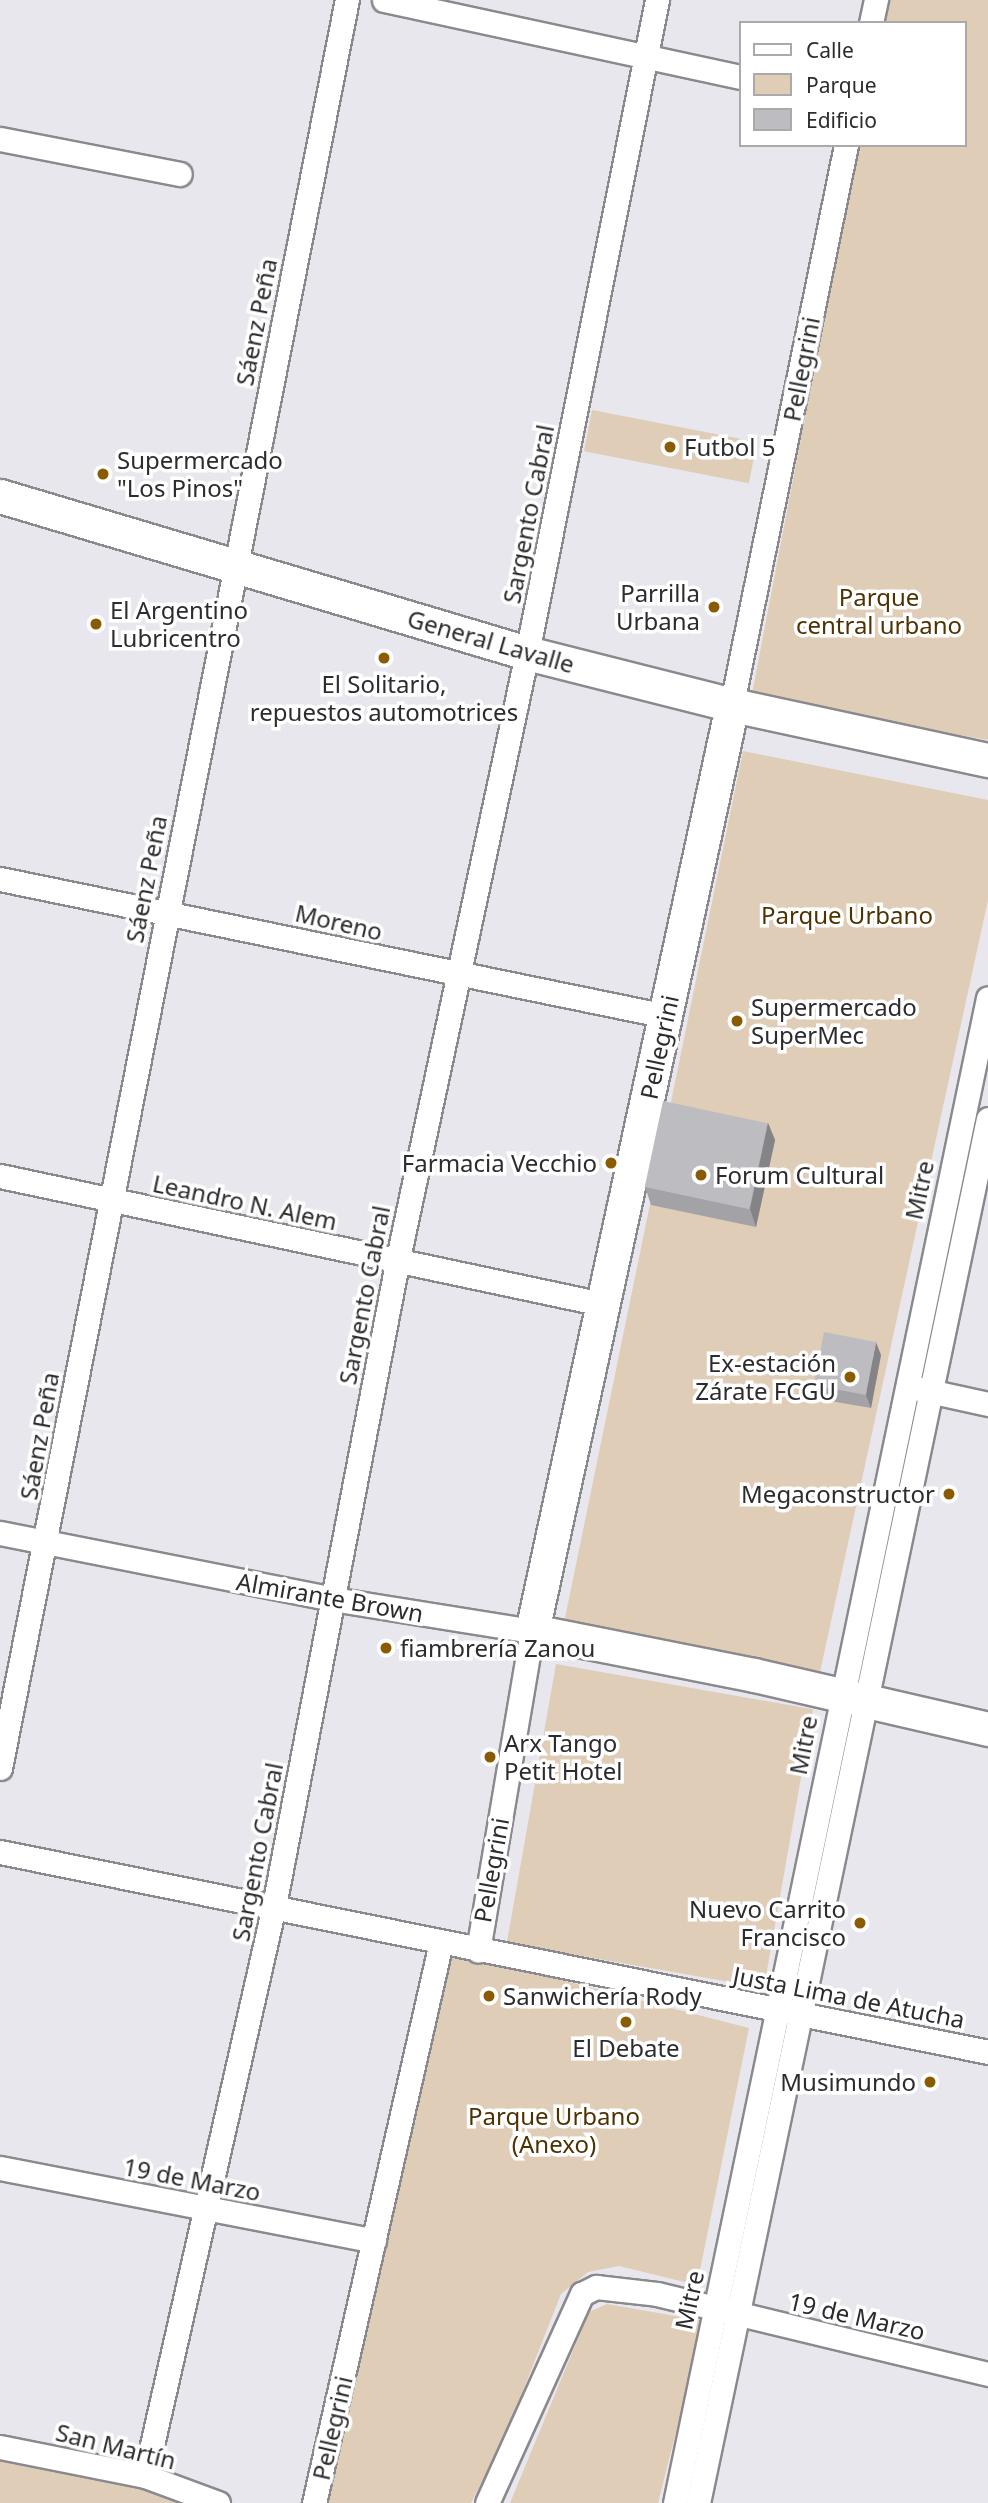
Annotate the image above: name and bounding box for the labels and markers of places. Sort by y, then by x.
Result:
place label: Futbol 5 [684,433,775,461]
marker: Futbol 5 [662,439,678,455]
place label: Supermercado "Los Pinos" [117,446,283,502]
marker: Supermercado "Los Pinos" [95,466,111,482]
place label: Parrilla Urbana [616,579,700,635]
place label: El Argentino Lubricentro [110,596,248,652]
marker: Parrilla Urbana [706,599,722,615]
marker: El Argentino Lubricentro [88,616,104,632]
marker: El Solitario, repuestos automotrices [376,650,392,666]
place label: El Solitario, repuestos automotrices [250,670,518,726]
place label: Supermercado SuperMec [751,993,917,1049]
marker: Supermercado SuperMec [729,1013,745,1029]
place label: Farmacia Vecchio [402,1149,597,1177]
marker: Farmacia Vecchio [603,1155,619,1171]
place label: Forum Cultural [715,1161,884,1189]
marker: Forum Cultural [693,1167,709,1183]
place label: Ex-estación Zárate FCGU [695,1349,836,1405]
marker: Ex-estación Zárate FCGU [842,1369,858,1385]
place label: Megaconstructor [741,1480,935,1508]
marker: Megaconstructor [941,1486,957,1502]
place label: fiambrería Zanou [400,1634,595,1662]
marker: fiambrería Zanou [378,1640,394,1656]
place label: Arx Tango Petit Hotel [504,1729,623,1785]
marker: Arx Tango Petit Hotel [482,1749,498,1765]
place label: Nuevo Carrito Francisco [689,1895,846,1951]
marker: Nuevo Carrito Francisco [852,1915,868,1931]
place label: Sanwichería Rody [503,1982,702,2010]
marker: Sanwichería Rody [481,1988,497,2004]
marker: El Debate [618,2014,634,2030]
place label: El Debate [572,2034,680,2062]
place label: Musimundo [780,2068,916,2096]
marker: Musimundo [922,2074,938,2090]

